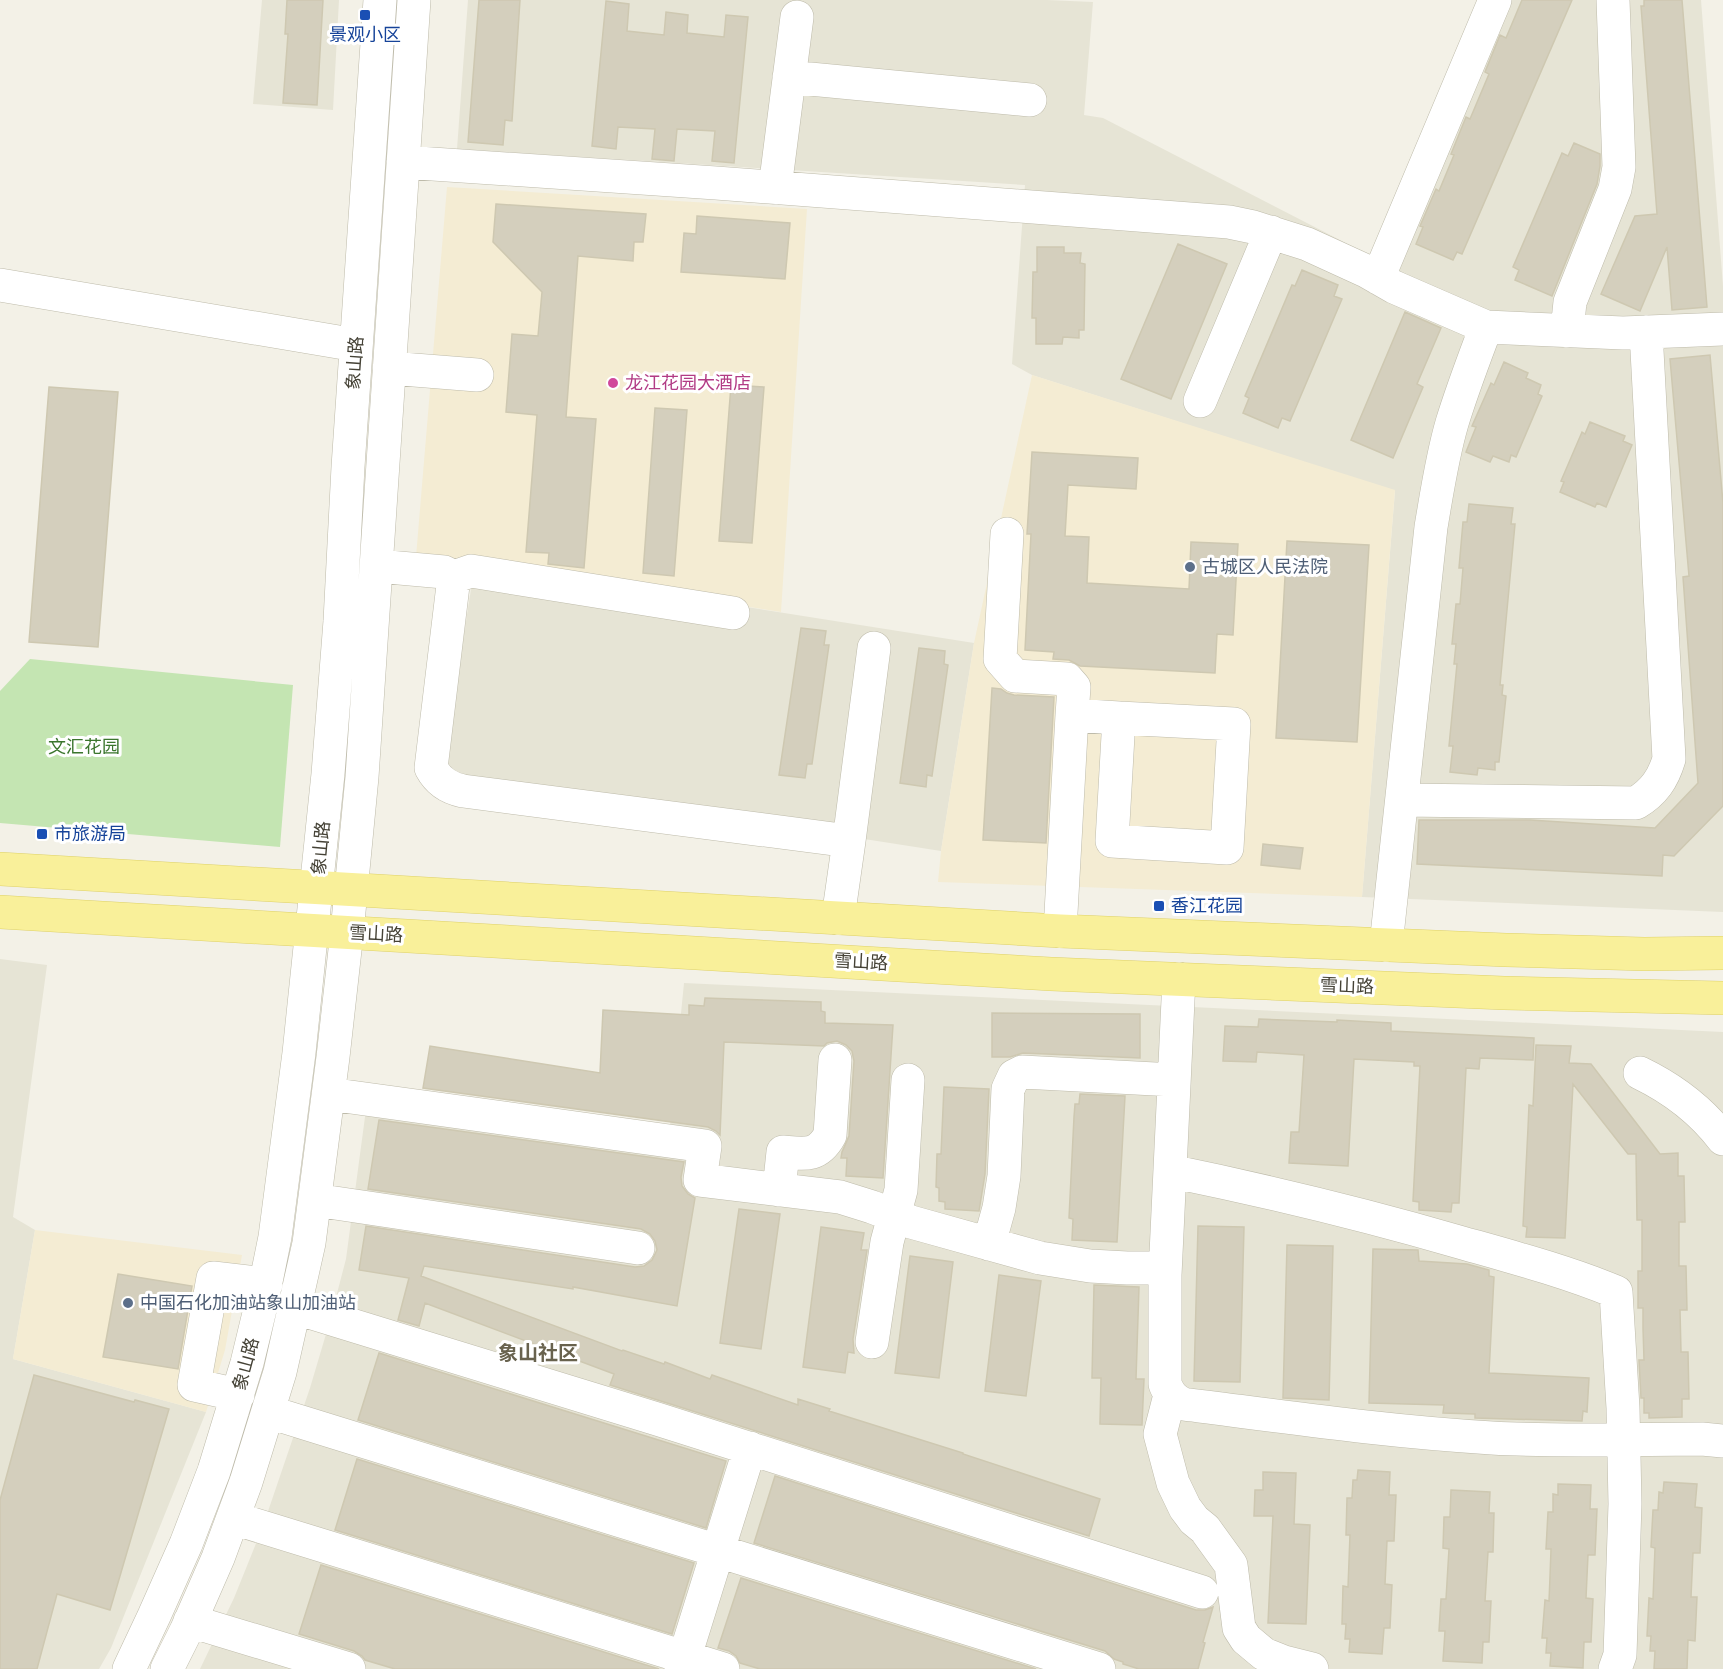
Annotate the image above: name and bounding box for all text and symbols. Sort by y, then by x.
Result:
marker: 景观小区 [358,8,372,22]
place label: 景观小区 [329,25,401,46]
street label: 象山路 [343,335,368,391]
place label: 龙江花园大酒店 [625,373,751,394]
marker: 龙江花园大酒店 [606,376,620,390]
place label: 古城区人民法院 [1202,557,1328,578]
marker: 古城区人民法院 [1183,560,1197,574]
park label: 文汇花园 [48,737,120,758]
street label: 象山路 [309,820,334,876]
place label: 市旅游局 [54,824,126,845]
marker: 市旅游局 [35,827,49,841]
place label: 香江花园 [1171,896,1243,917]
marker: 香江花园 [1152,899,1166,913]
street label: 雪山路 [348,923,403,946]
street label: 雪山路 [833,951,888,974]
street label: 雪山路 [1320,975,1374,998]
place label: 中国石化加油站象山加油站 [140,1293,356,1314]
marker: 中国石化加油站象山加油站 [121,1296,135,1310]
street label: 象山路 [229,1335,264,1393]
district label: 象山社区 [498,1342,578,1366]

